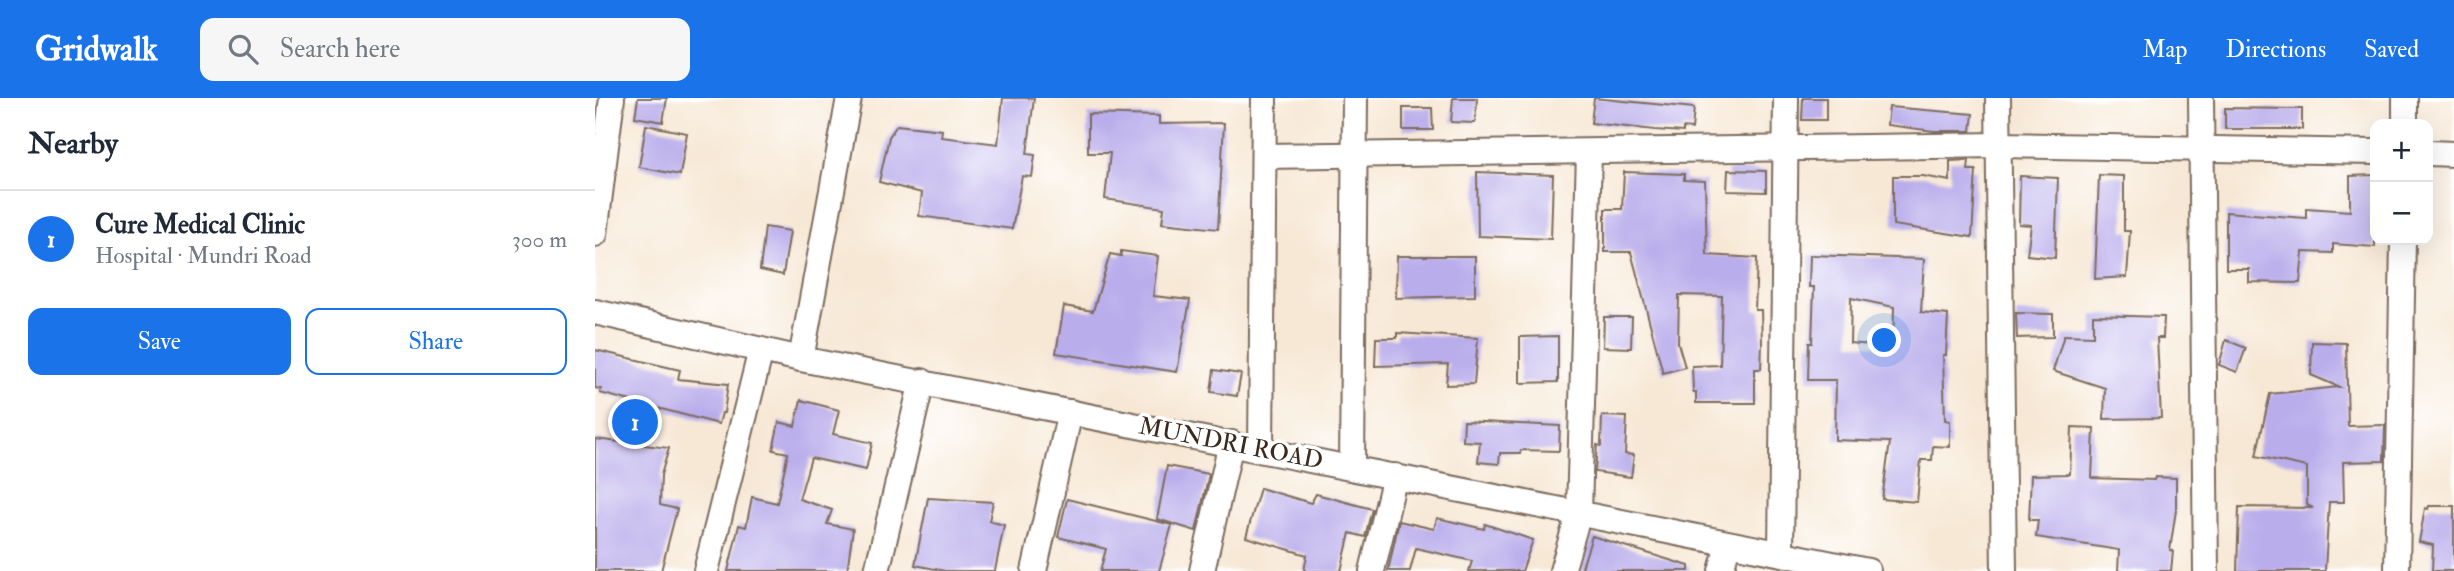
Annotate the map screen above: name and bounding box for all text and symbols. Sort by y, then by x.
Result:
search box [200,18,690,81]
text: Gridwalk [35,29,158,70]
icon: search [224,30,262,68]
text: Search here [280,33,400,65]
text: Map [2142,34,2187,65]
text: Directions [2225,34,2326,65]
text: Saved [2364,34,2419,65]
map controls [2370,119,2433,245]
button: + [2370,119,2433,182]
text: Nearby [28,125,118,162]
button: − [2370,182,2433,245]
text: Cure Medical Clinic [95,209,305,241]
text: 1 [47,225,55,254]
text: 300 m [512,225,567,254]
text: Hospital · Mundri Road [95,241,312,270]
button: Save [28,308,291,375]
button: Share [305,308,567,375]
your location [1867,323,1901,357]
pin: 1 [612,396,658,448]
street label: MUNDRI ROAD [1136,410,1326,477]

